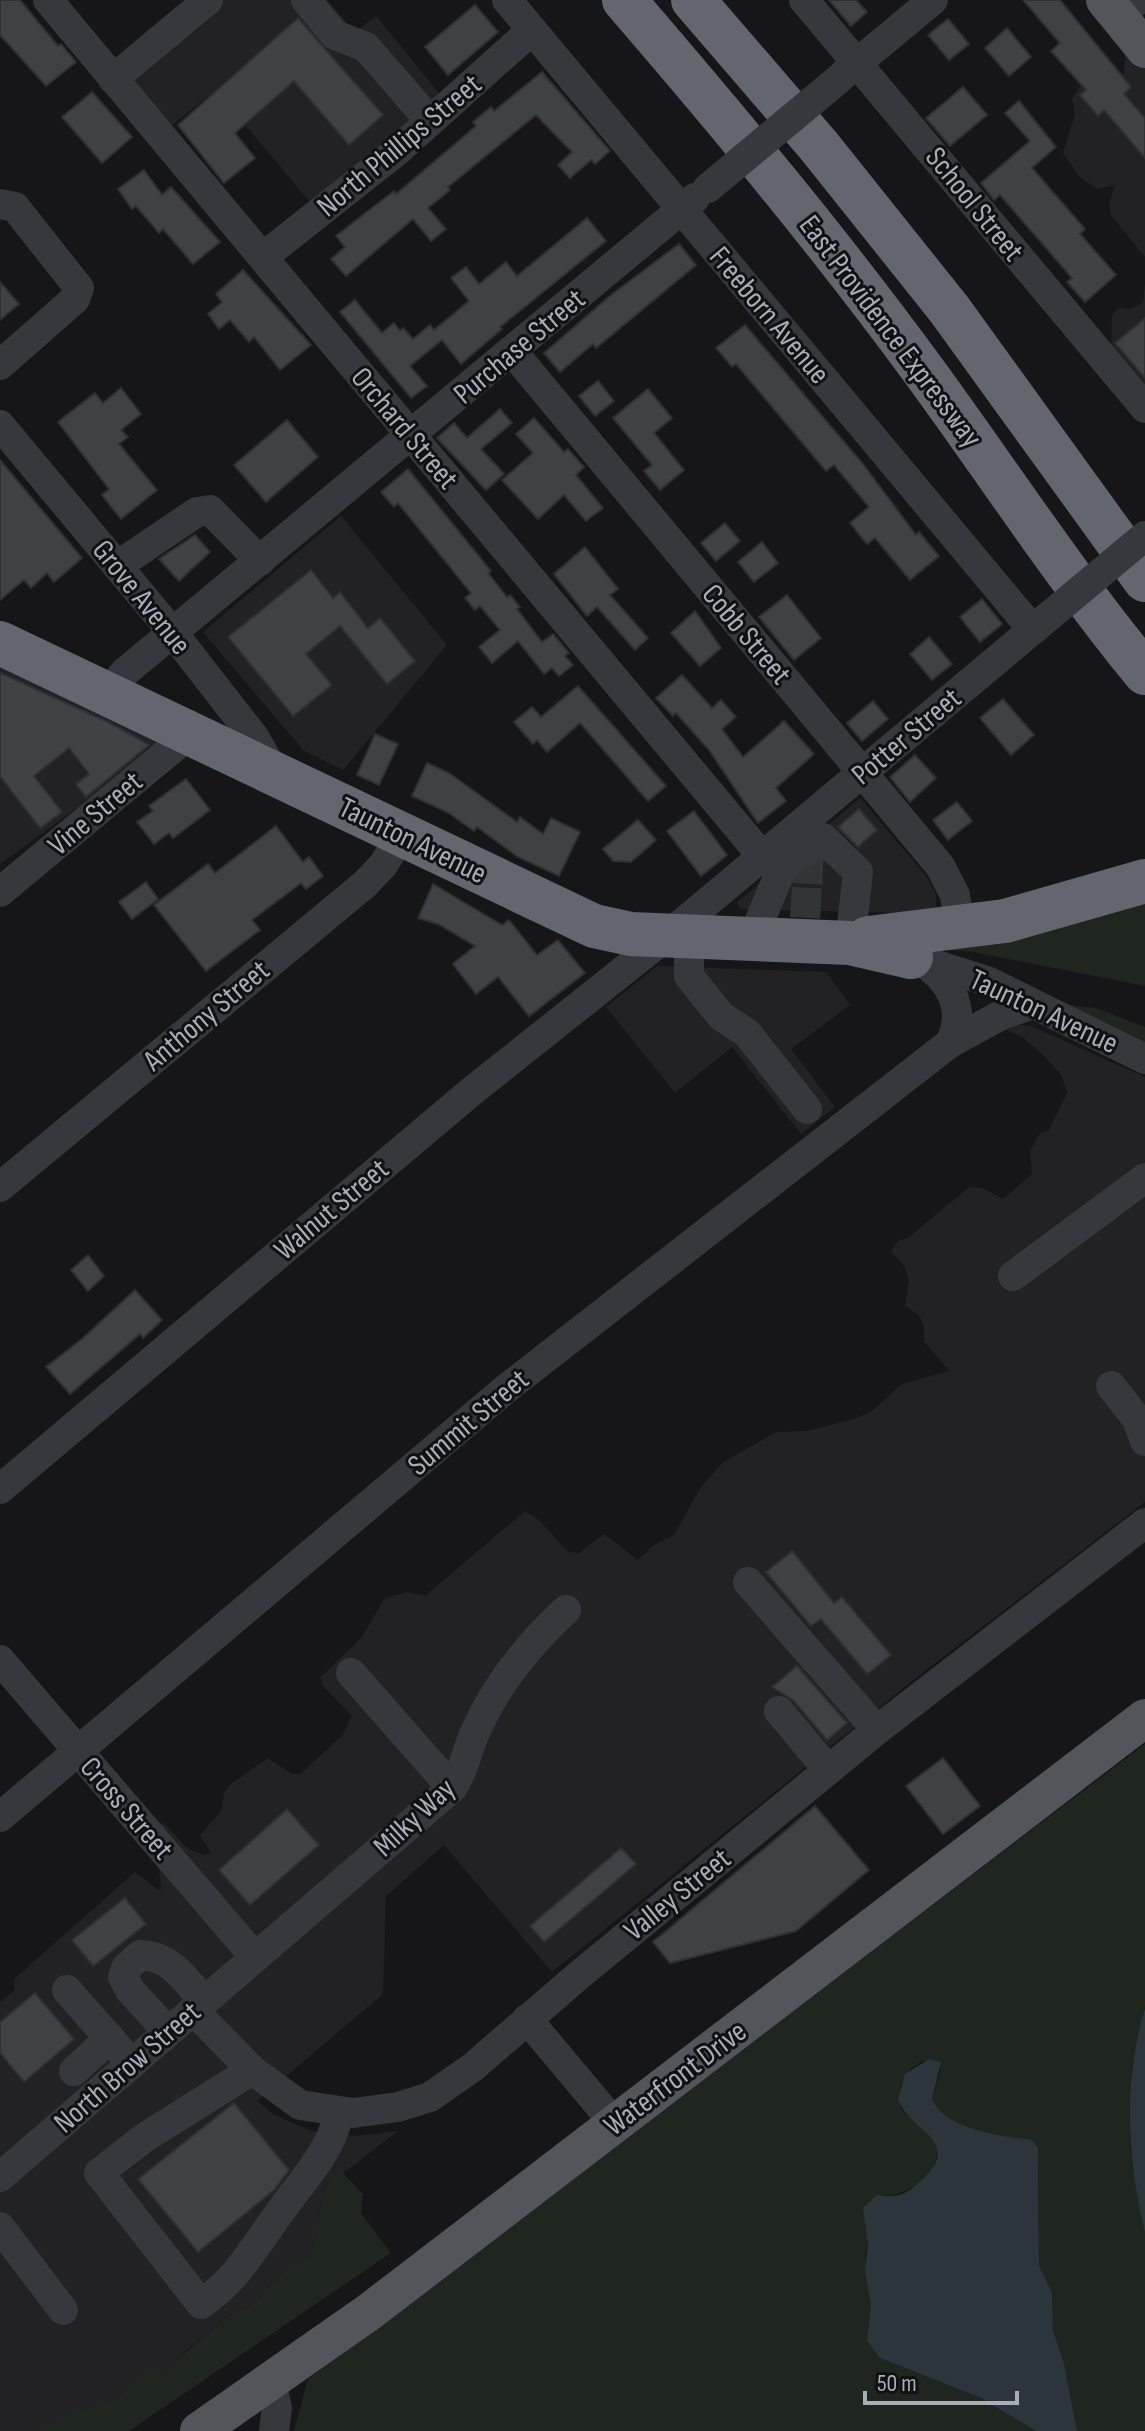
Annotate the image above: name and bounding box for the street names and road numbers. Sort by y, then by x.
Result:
street label: North Phillips Street [310,67,489,225]
street label: School Street [917,140,1031,269]
street label: East Providence Expressway [791,208,989,455]
street label: Freeborn Avenue [701,240,837,392]
street label: Purchase Street [447,281,593,412]
street label: Orchard Street [343,360,466,497]
street label: Grove Avenue [84,533,198,662]
street label: Cobb Street [694,577,798,692]
street label: Potter Street [845,681,969,793]
street label: Vine Street [41,764,150,864]
street label: Taunton Avenue [333,790,492,892]
street label: Anthony Street [136,953,277,1079]
street label: Taunton Avenue [964,962,1124,1062]
street label: Walnut Street [267,1151,396,1268]
street label: Summit Street [401,1362,536,1484]
street label: Cross Street [72,1750,181,1867]
street label: Milky Way [366,1771,463,1864]
street label: Valley Street [617,1841,738,1949]
street label: North Brow Street [47,1994,208,2141]
street label: Waterfront Drive [597,2014,754,2144]

